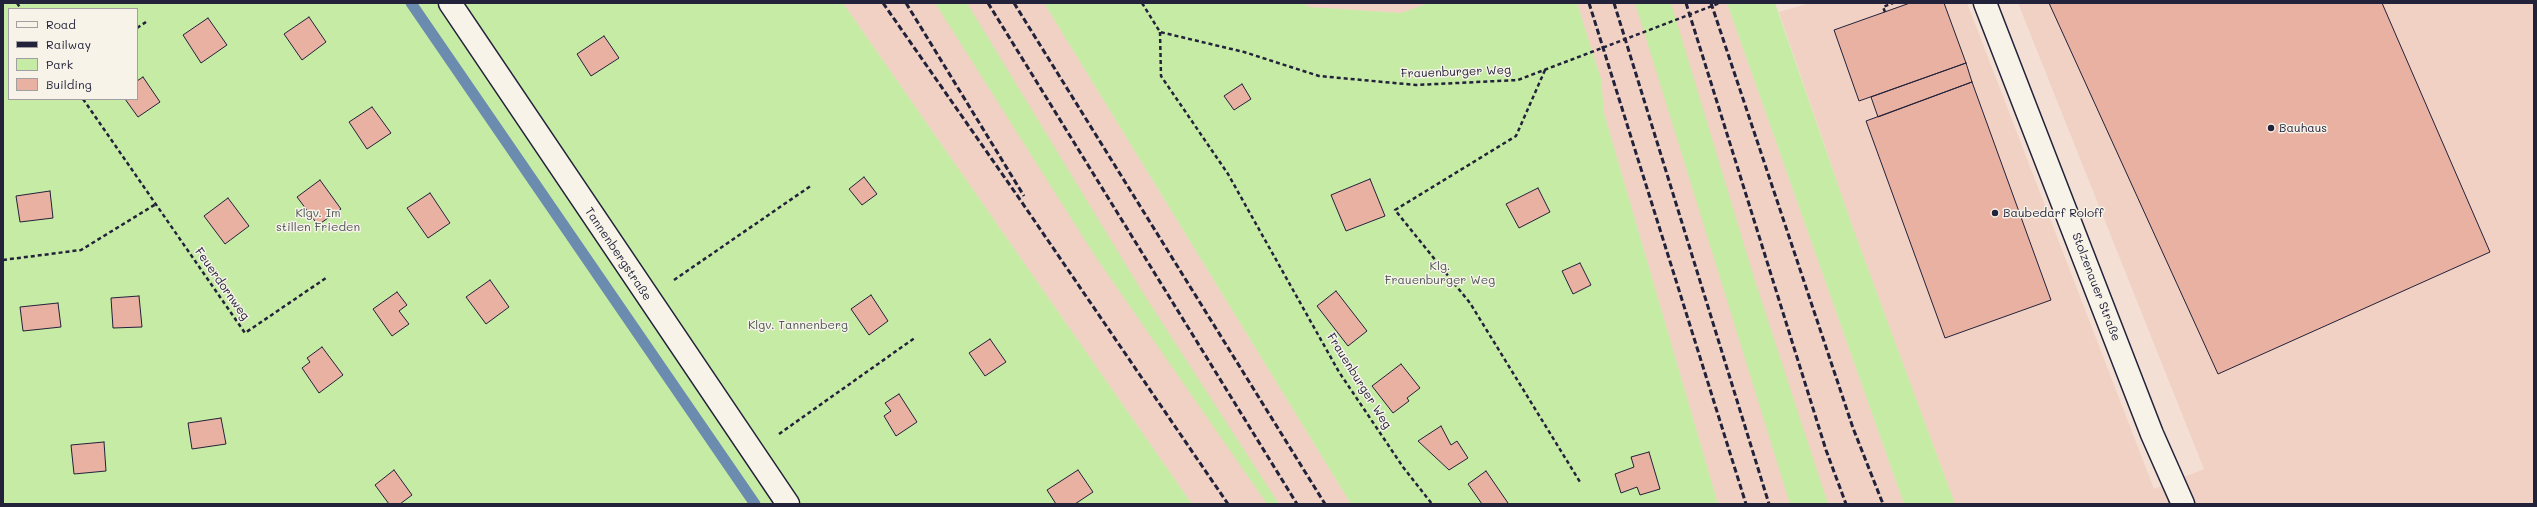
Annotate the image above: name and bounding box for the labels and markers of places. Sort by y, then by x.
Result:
place label: Bauhaus [2279,121,2327,135]
marker: Bauhaus [2266,123,2276,133]
place label: Baubedarf Roloff [2003,206,2103,220]
marker: Baubedarf Roloff [1990,208,2000,218]

